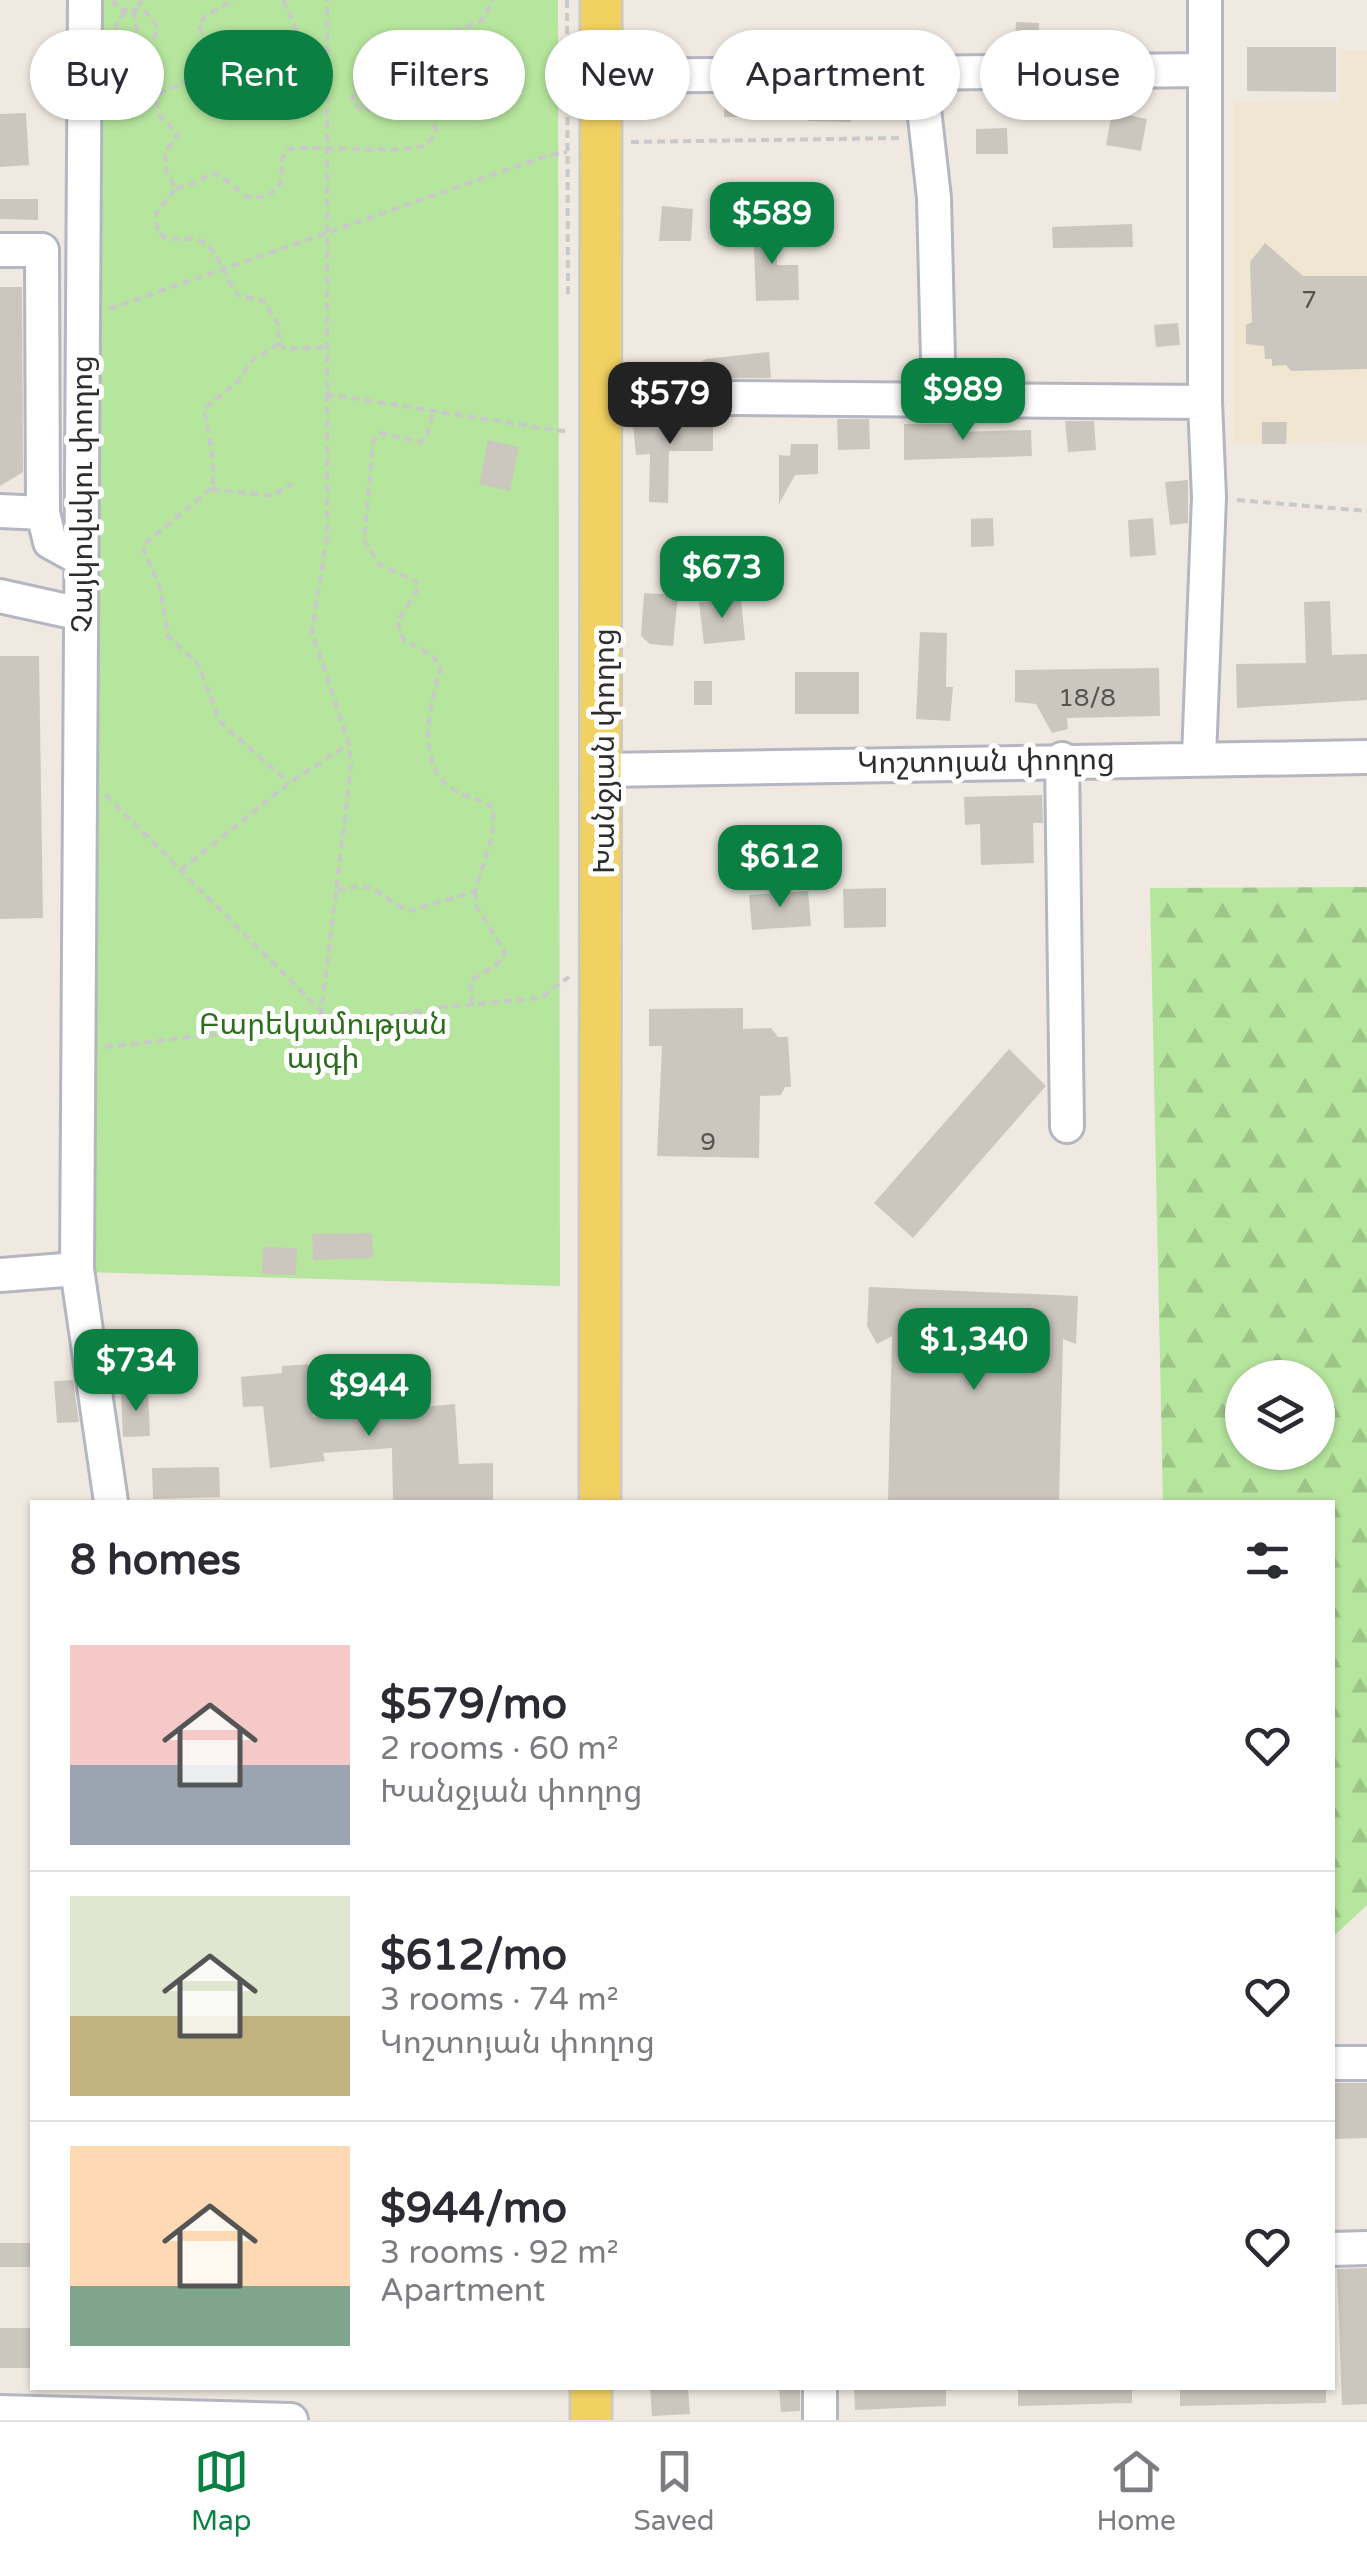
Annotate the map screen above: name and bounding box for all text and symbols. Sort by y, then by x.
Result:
chip: Buy [30,30,164,120]
chip: Rent [184,30,333,120]
chip: Filters [353,30,525,120]
chip: New [545,30,690,120]
chip: Apartment [710,30,960,120]
chip: House [980,30,1155,120]
pin: $589 [713,182,831,267]
text: $589 [732,195,812,233]
house number: 7 [1301,285,1317,315]
street label: Չայկովսկու փողոց [64,355,101,633]
pin: $989 [904,358,1022,443]
pin: $579 [611,362,729,447]
text: $989 [923,371,1003,409]
text: $579 [630,375,710,413]
pin: $673 [663,536,781,621]
text: $673 [682,549,762,587]
street label: Խանջյան փողոց [586,628,623,874]
house number: 18/8 [1058,683,1116,713]
street label: Կոշտոյան փողոց [857,741,1115,782]
pin: $612 [721,825,839,910]
text: $612 [740,838,820,876]
park label: Բարեկամության այգի [199,1006,447,1077]
house number: 9 [700,1127,716,1157]
pin: $1,340 [893,1308,1055,1393]
text: $1,340 [920,1321,1028,1359]
pin: $734 [77,1329,195,1414]
text: $734 [96,1342,176,1380]
pin: $944 [310,1354,428,1439]
map controls [1225,1360,1335,1470]
button: layers [1225,1360,1335,1470]
text: $944 [329,1367,409,1405]
icon: filters [1240,1533,1295,1588]
text: 8 homes [70,1535,241,1586]
text: $579/mo [380,1679,567,1730]
icon: home [150,1685,270,1805]
icon: heart [1240,1718,1295,1773]
text: 2 rooms · 60 m² [380,1730,619,1768]
text: Խանջյան փողոց [380,1773,642,1811]
text: $612/mo [380,1930,567,1981]
icon: home [150,1936,270,2056]
icon: heart [1240,1969,1295,2024]
text: 3 rooms · 74 m² [380,1981,619,2019]
text: Կոշտոյան փողոց [380,2024,655,2062]
text: $944/mo [380,2183,567,2234]
icon: home [150,2186,270,2306]
icon: heart [1240,2219,1295,2274]
text: 3 rooms · 92 m² [380,2234,619,2272]
text: Apartment [380,2272,545,2310]
tab: Map [191,2444,252,2538]
tab: Saved [634,2444,715,2538]
tab: Home [1097,2444,1176,2538]

